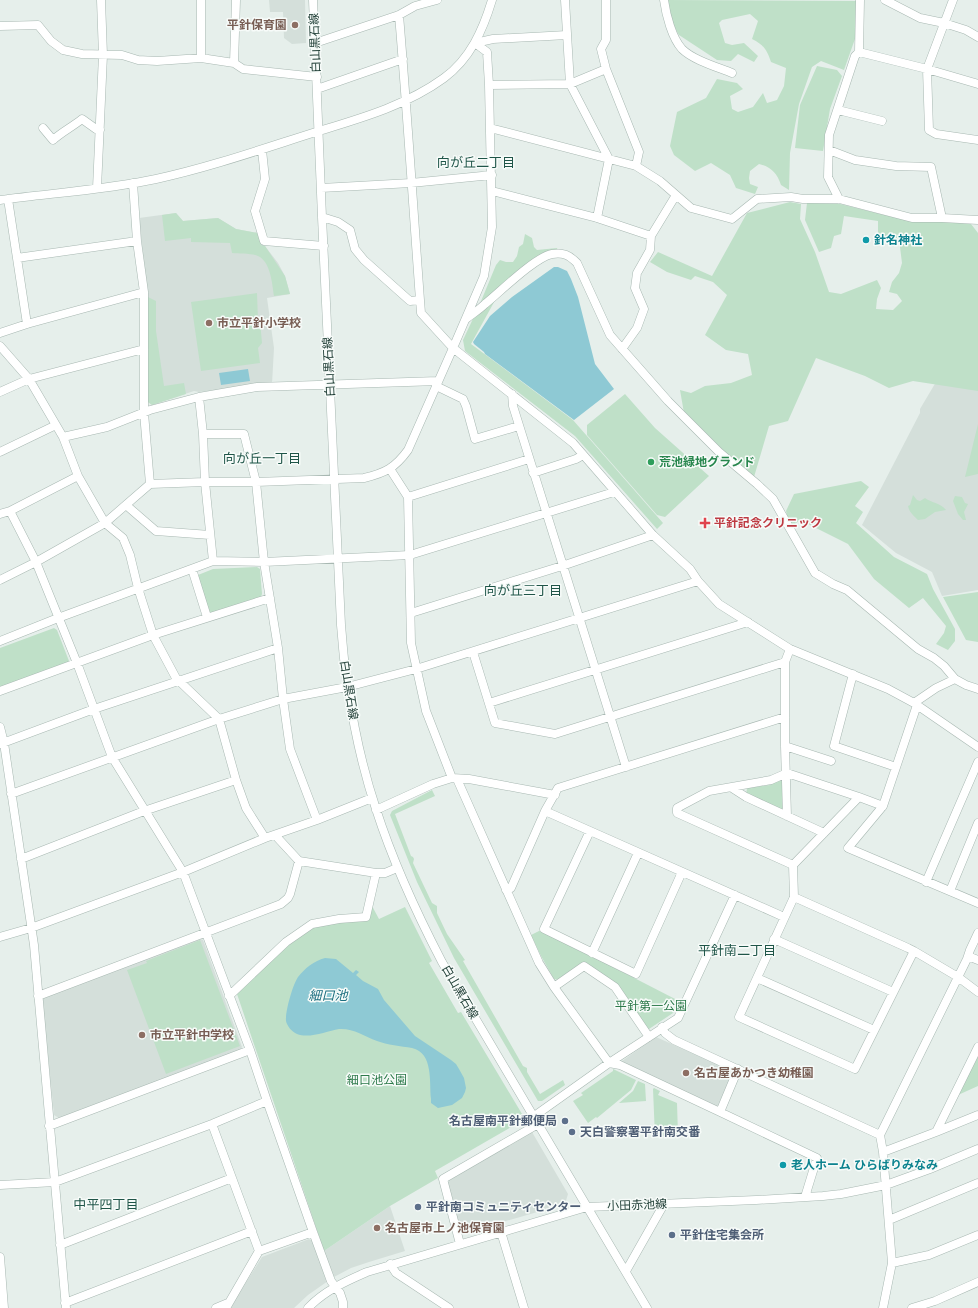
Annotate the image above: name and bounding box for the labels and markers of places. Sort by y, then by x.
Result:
place label: 平針保育園 [227,17,287,33]
marker: 平針保育園 [290,20,300,30]
place label: 針名神社 [874,232,922,248]
marker: 針名神社 [861,235,871,245]
place label: 市立平針小学校 [217,315,301,331]
marker: 市立平針小学校 [204,318,214,328]
place label: 荒池緑地グランド [659,454,755,470]
marker: 荒池緑地グランド [646,457,656,467]
place label: 平針記念クリニック [714,515,822,531]
marker: 平針記念クリニック [699,517,711,529]
place label: 市立平針中学校 [150,1027,234,1043]
marker: 市立平針中学校 [137,1030,147,1040]
place label: 名古屋あかつき幼稚園 [694,1065,814,1081]
marker: 名古屋あかつき幼稚園 [681,1068,691,1078]
place label: 名古屋南平針郵便局 [449,1113,557,1129]
marker: 名古屋南平針郵便局 [560,1116,570,1126]
place label: 天白警察署平針南交番 [580,1124,701,1140]
marker: 天白警察署平針南交番 [567,1127,577,1137]
place label: 老人ホーム ひらばりみなみ [791,1157,938,1173]
marker: 老人ホーム ひらばりみなみ [778,1160,788,1170]
place label: 平針南コミュニティセンター [426,1199,581,1215]
marker: 平針南コミュニティセンター [413,1202,423,1212]
place label: 名古屋市上ノ池保育園 [385,1220,505,1236]
marker: 名古屋市上ノ池保育園 [372,1223,382,1233]
place label: 平針住宅集会所 [680,1227,764,1243]
marker: 平針住宅集会所 [667,1230,677,1240]

